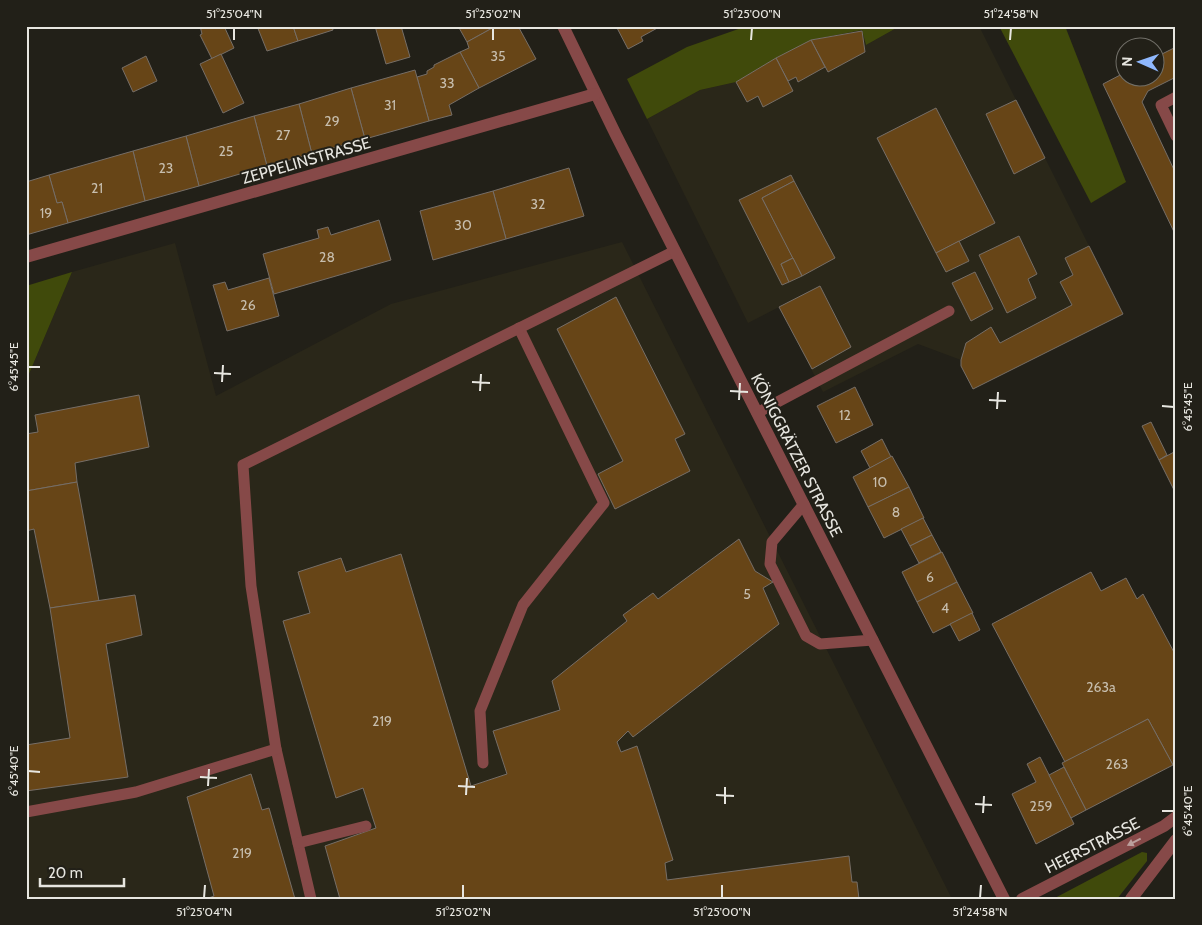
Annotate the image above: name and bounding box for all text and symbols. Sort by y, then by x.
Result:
text: 51°25'04"N [206,6,262,21]
text: 51°25'02"N [465,6,521,21]
text: 51°25'00"N [723,6,781,21]
text: 51°24'58"N [983,6,1039,21]
north arrow [1114,38,1164,88]
house number: 35 [490,47,506,65]
text: N [1118,56,1136,67]
house number: 33 [439,74,455,92]
house number: 31 [384,96,396,114]
house number: 29 [324,112,340,130]
house number: 27 [276,126,290,144]
street label: ZEPPELINSTRASSE [240,133,373,188]
house number: 25 [219,142,233,160]
house number: 23 [159,159,173,177]
house number: 21 [91,179,103,197]
house number: 32 [531,195,545,213]
house number: 19 [40,204,52,222]
house number: 30 [454,216,472,234]
house number: 28 [319,248,335,266]
house number: 26 [240,296,256,314]
text: 6°45'45"E [6,342,21,392]
street label: KÖNIGGRÄTZER STRASSE [747,370,846,540]
text: 6°45'45"E [1180,382,1195,432]
house number: 12 [839,406,851,424]
house number: 10 [873,473,887,491]
house number: 8 [892,503,900,521]
house number: 6 [926,568,934,586]
house number: 5 [743,585,751,603]
house number: 4 [941,599,949,617]
house number: 263a [1086,678,1116,696]
house number: 219 [372,712,392,730]
text: 6°45'40"E [6,745,21,796]
house number: 263 [1106,755,1128,773]
text: 6°45'40"E [1180,785,1195,836]
house number: 259 [1030,797,1052,815]
street label: HEERSTRASSE [1042,813,1143,877]
one-way arrow [1127,838,1141,846]
house number: 219 [232,844,252,862]
scale bar [40,855,124,887]
text: 20 m [48,864,83,882]
text: 51°25'04"N [176,904,232,919]
text: 51°25'02"N [435,904,491,919]
text: 51°25'00"N [693,904,751,919]
text: 51°24'58"N [952,904,1008,919]

